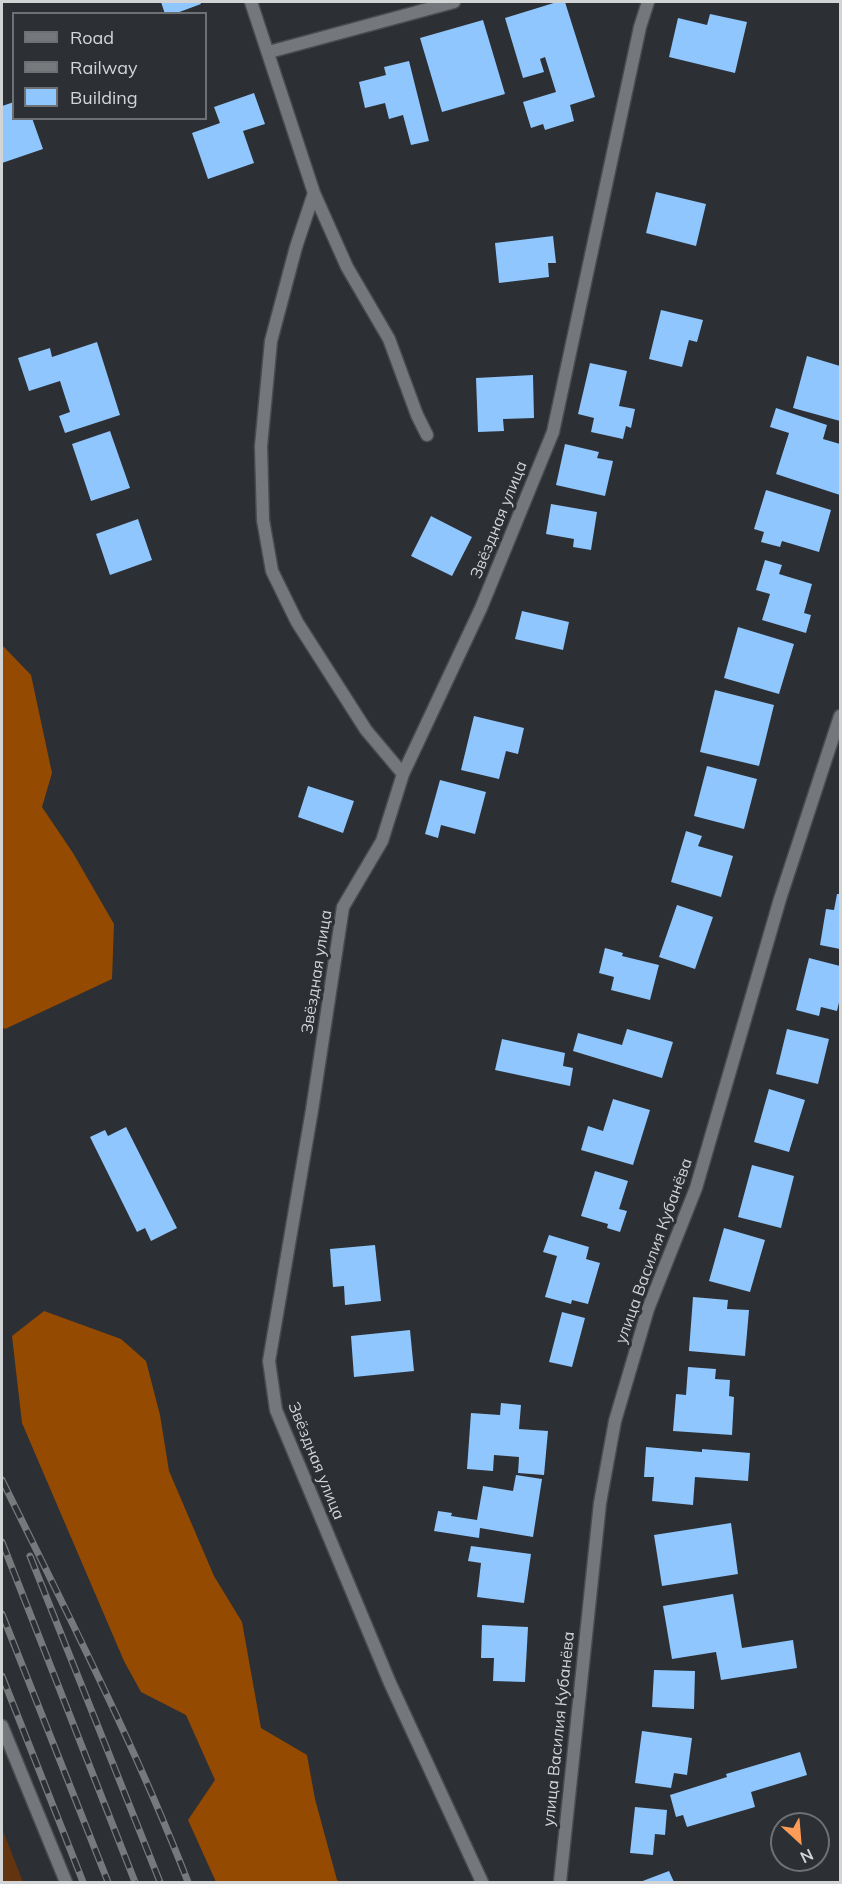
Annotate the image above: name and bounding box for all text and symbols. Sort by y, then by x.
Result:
legend [12,12,207,120]
text: Road [70,26,114,49]
text: Railway [70,56,138,79]
text: Building [70,86,138,109]
street label: Звёздная улица [467,458,531,582]
street label: Звёздная улица [298,909,336,1035]
street label: улица Василия Кубанёва [611,1156,697,1346]
street label: Звёздная улица [284,1399,348,1523]
street label: улица Василия Кубанёва [539,1631,579,1827]
north arrow [770,1812,830,1872]
text: N [797,1845,817,1868]

